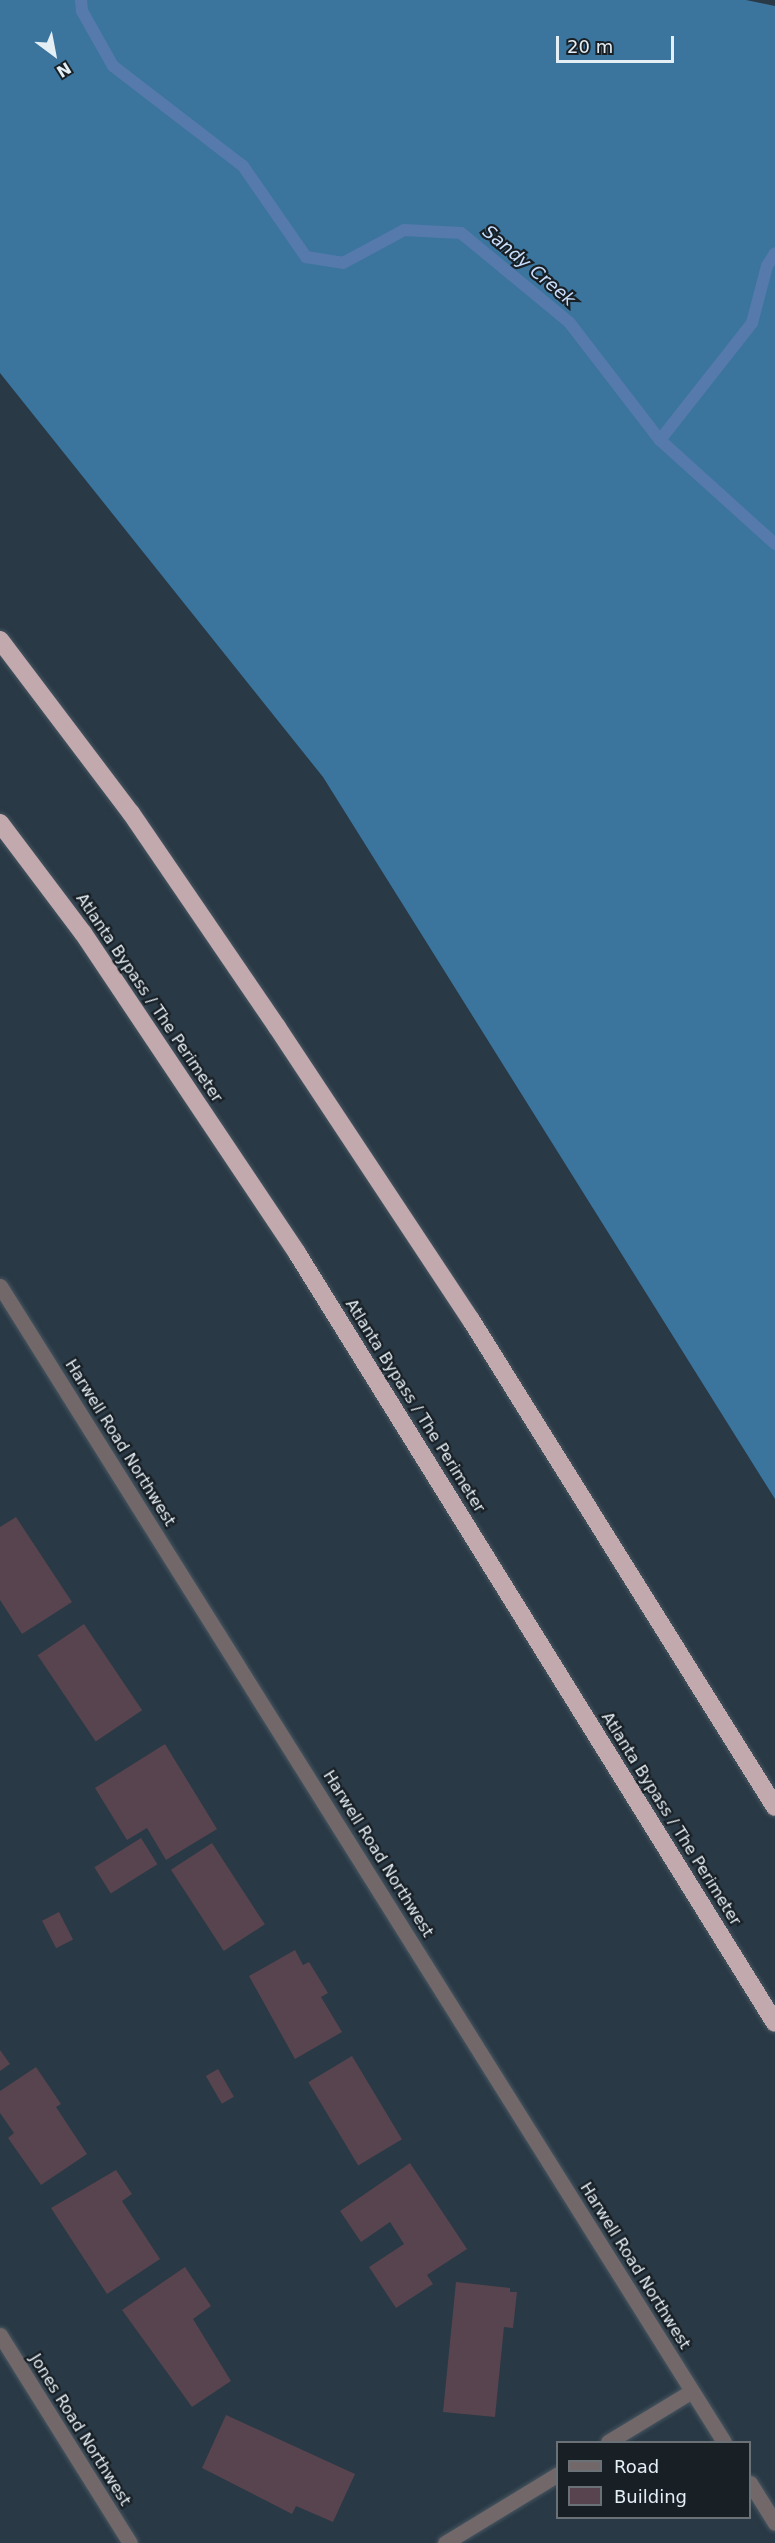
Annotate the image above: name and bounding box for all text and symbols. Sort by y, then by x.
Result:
north arrow [24,24,84,84]
scale bar [559,24,678,62]
text: 20 m [567,36,613,57]
text: N [53,58,75,81]
water label: Sandy Creek [478,221,580,311]
street label: Atlanta Bypass / The Perimeter [72,890,226,1106]
street label: Atlanta Bypass / The Perimeter [341,1296,489,1516]
street label: Harwell Road Northwest [61,1356,179,1530]
street label: Atlanta Bypass / The Perimeter [597,1709,745,1929]
street label: Harwell Road Northwest [319,1767,437,1941]
street label: Harwell Road Northwest [576,2179,694,2353]
street label: Jones Road Northwest [25,2351,135,2509]
legend [556,2441,751,2519]
text: Road [614,2456,659,2477]
text: Building [614,2486,687,2507]

